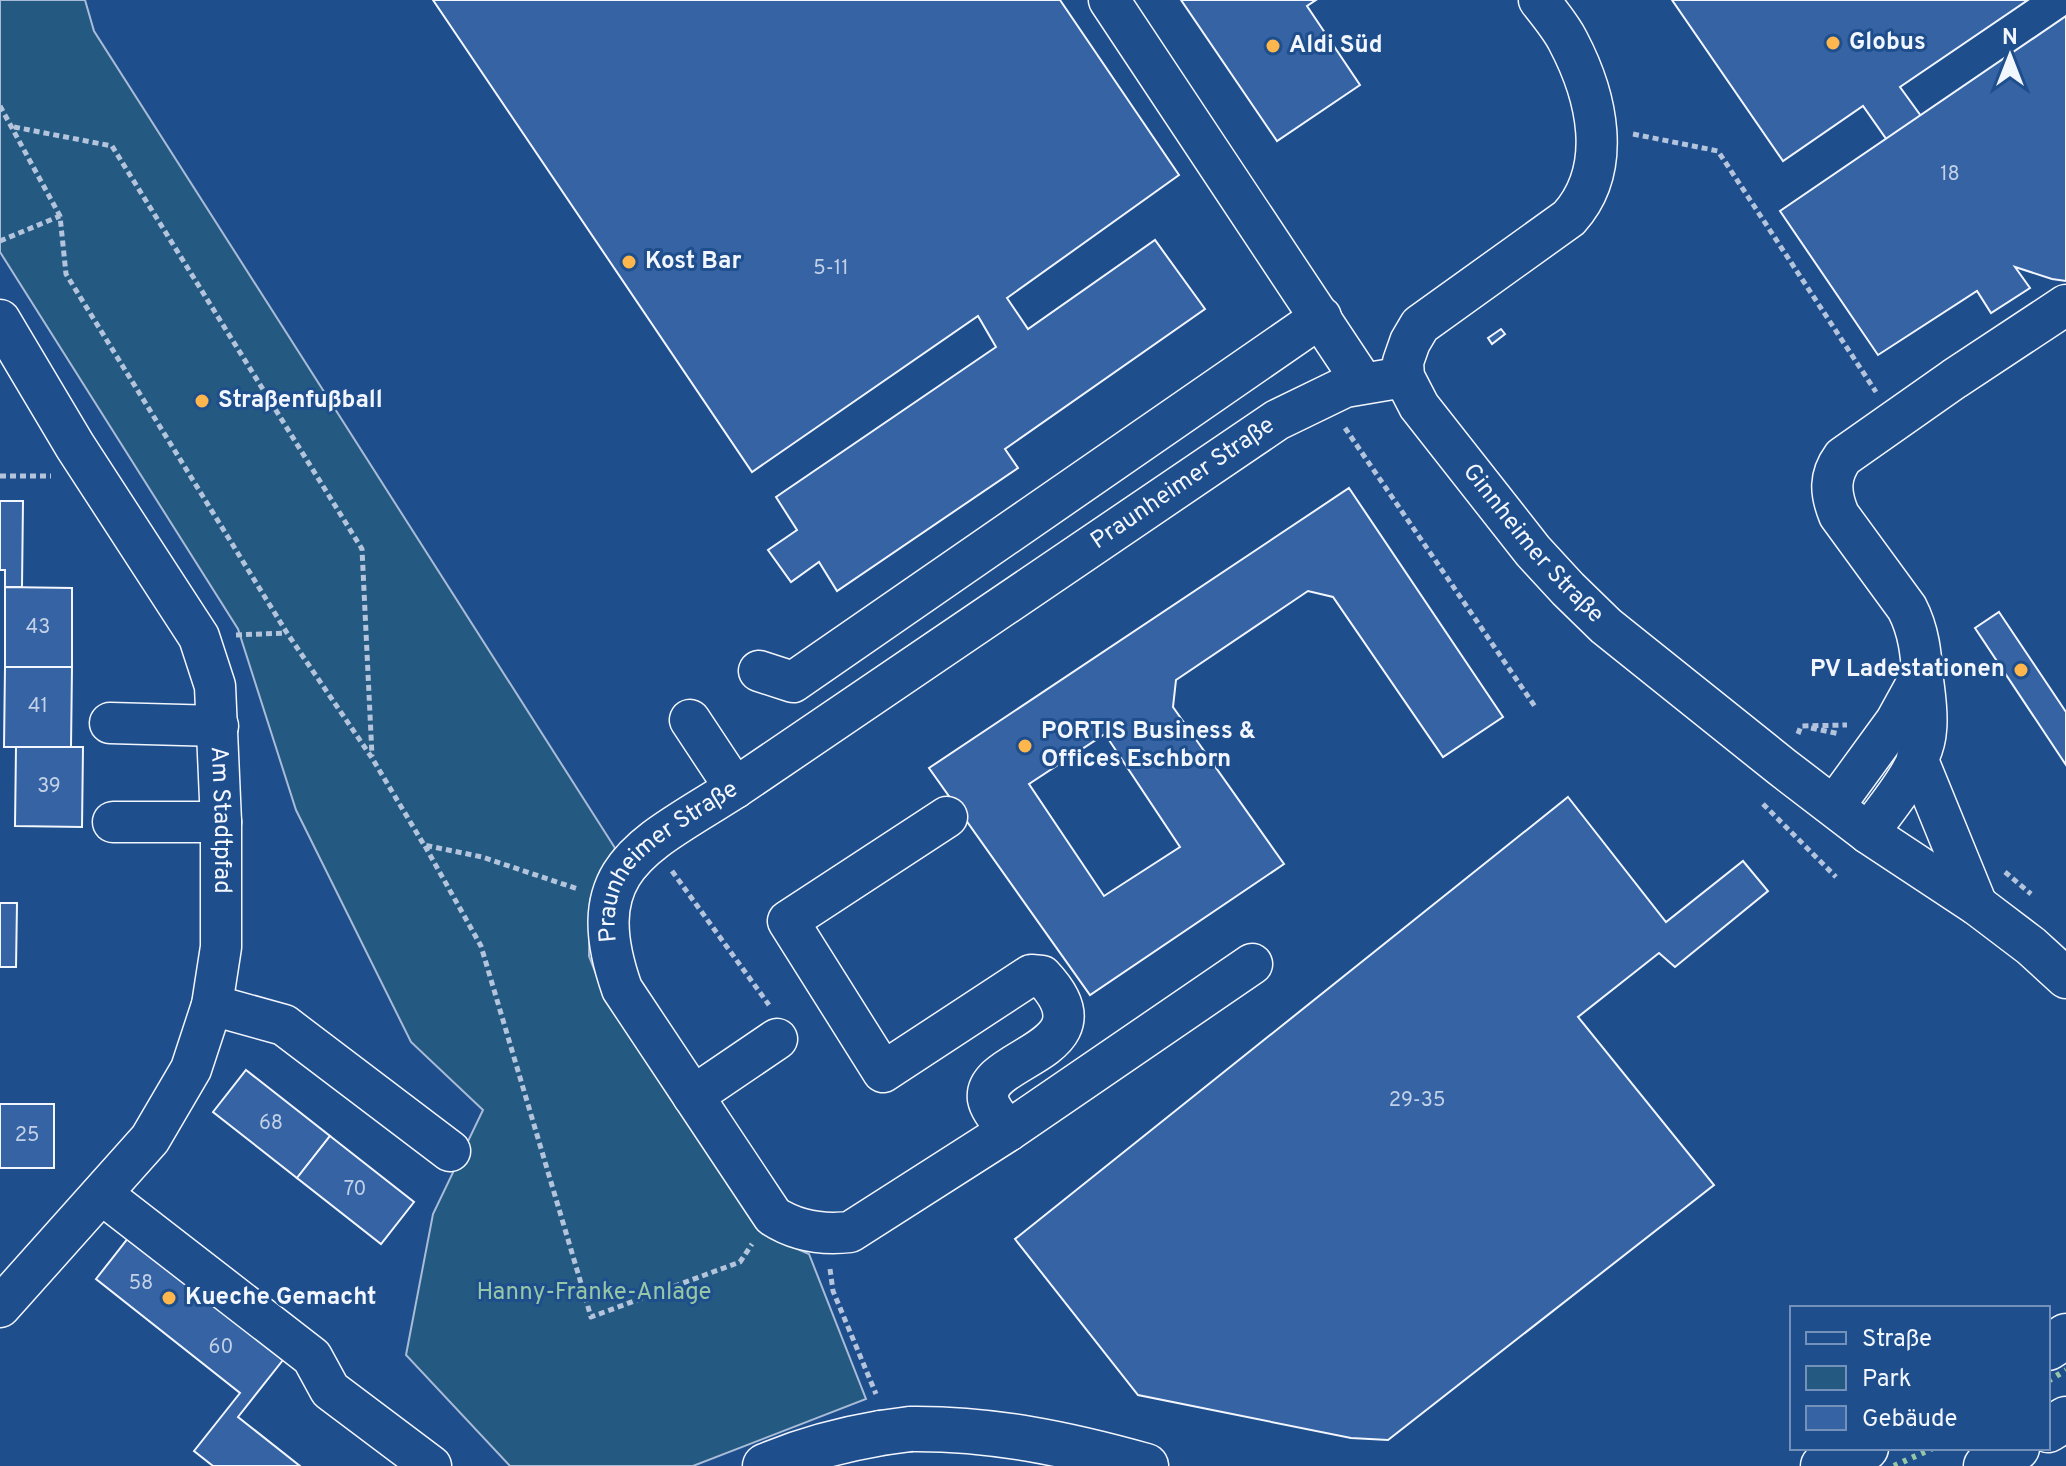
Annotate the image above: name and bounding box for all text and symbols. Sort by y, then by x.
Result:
north arrow [1970,16,2050,96]
text: N [2002,25,2018,52]
place label: Globus [1849,28,1926,58]
place label: Aldi Süd [1289,31,1383,61]
marker: Globus [1824,34,1842,52]
marker: Aldi Süd [1264,37,1282,55]
house number: 18 [1940,162,1960,188]
place label: Kost Bar [645,247,742,277]
marker: Kost Bar [620,253,638,271]
house number: 5-11 [813,256,849,282]
place label: Straßenfußball [218,386,383,416]
marker: Straßenfußball [193,392,211,410]
street label: Praunheimer Straße [1086,411,1281,557]
street label: Ginnheimer Straße [1456,458,1610,630]
house number: 43 [26,615,50,641]
place label: PV Ladestationen [1810,655,2005,685]
marker: PV Ladestationen [2012,661,2030,679]
house number: 41 [28,694,48,720]
place label: PORTIS Business & Offices Eschborn [1041,717,1256,775]
marker: PORTIS Business & Offices Eschborn [1016,737,1034,755]
street label: Am Stadtpfad [203,746,236,894]
house number: 39 [37,774,61,800]
street label: Praunheimer Straße [593,775,744,944]
house number: 29-35 [1389,1088,1445,1114]
house number: 68 [259,1111,283,1137]
house number: 25 [15,1123,39,1149]
house number: 70 [344,1177,366,1203]
house number: 58 [129,1271,153,1297]
park label: Hanny-Franke-Anlage [476,1278,712,1308]
place label: Kueche Gemacht [185,1283,377,1313]
marker: Kueche Gemacht [160,1289,178,1307]
legend [1790,1306,2050,1450]
text: Straße [1862,1325,1932,1355]
house number: 60 [209,1335,233,1361]
text: Park [1862,1365,1912,1395]
text: Gebäude [1862,1405,1957,1435]

